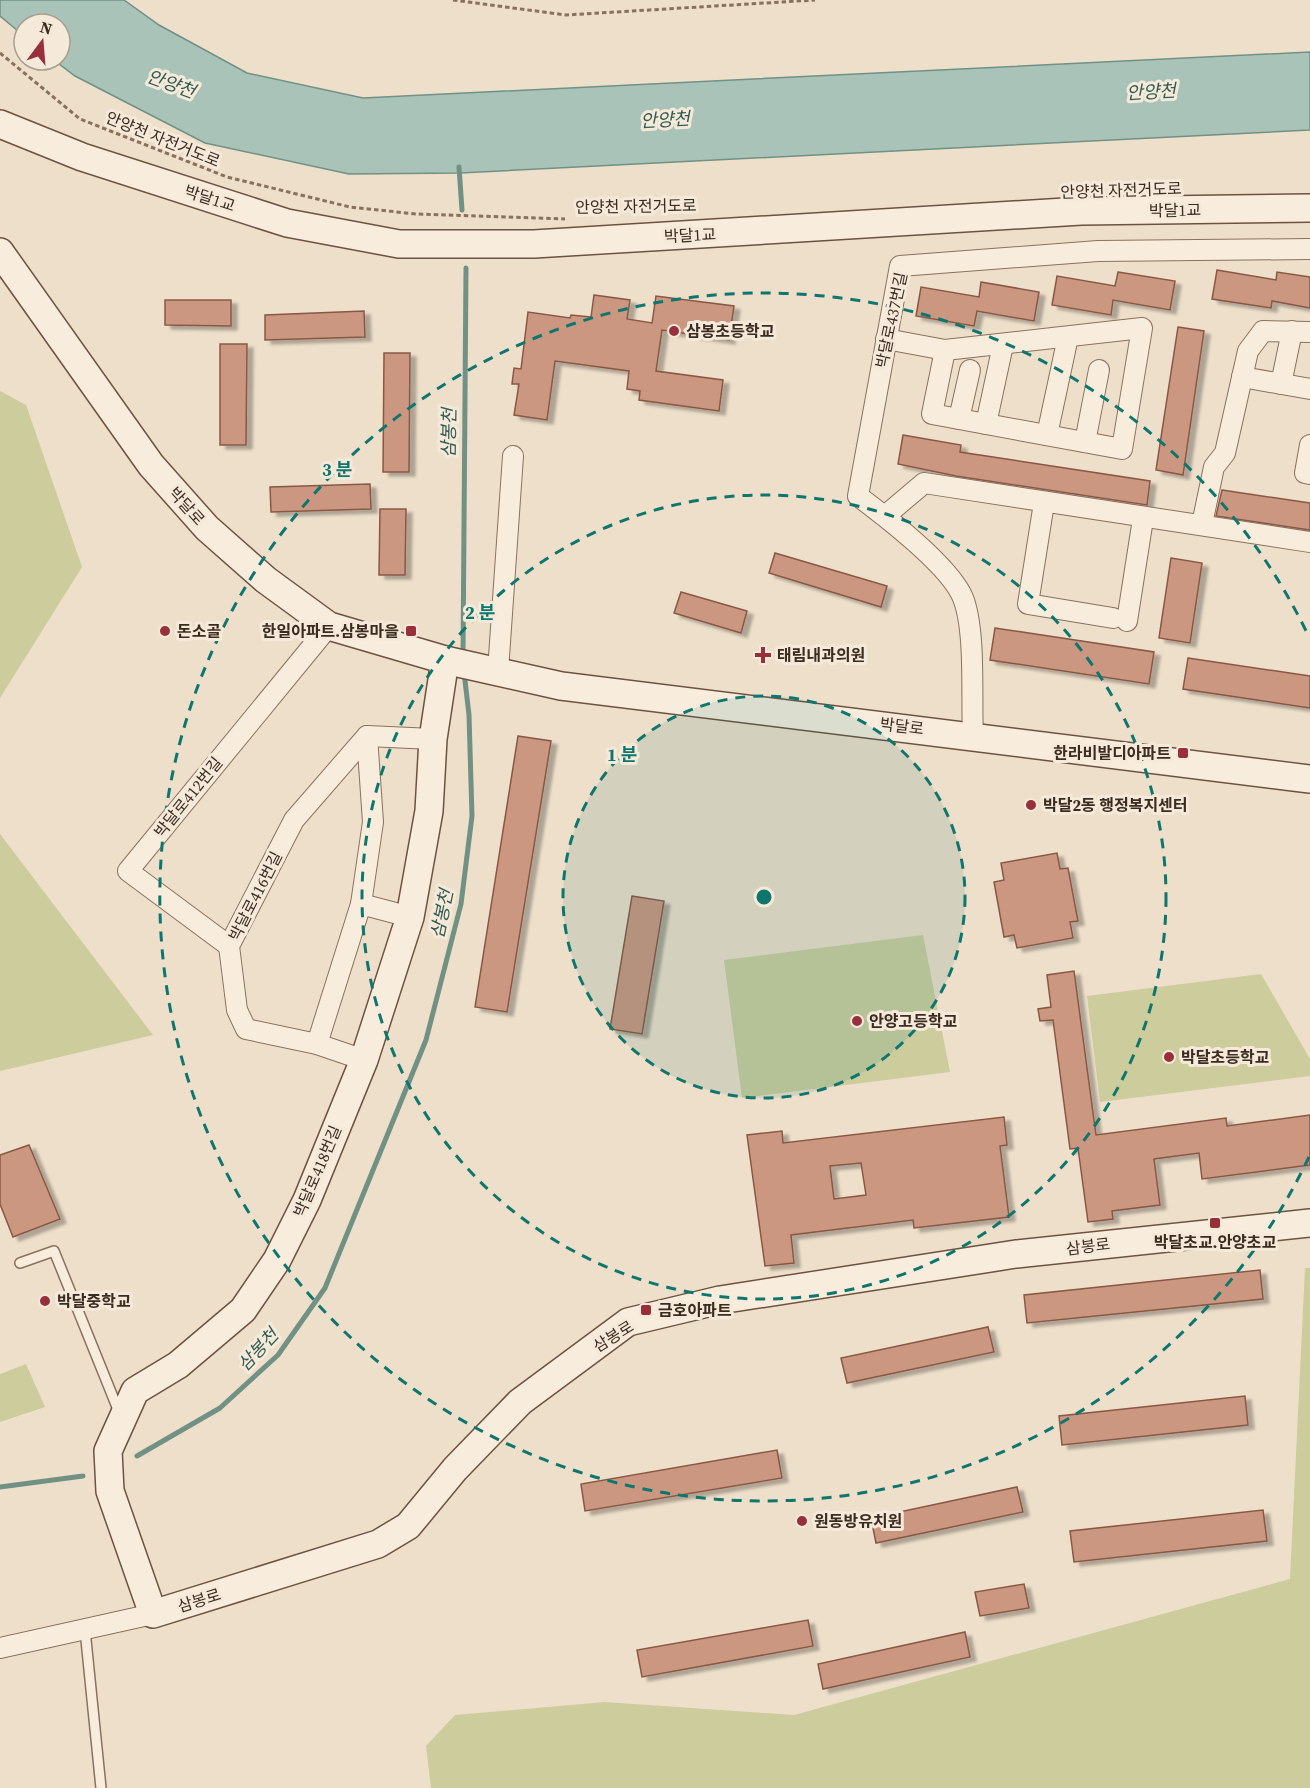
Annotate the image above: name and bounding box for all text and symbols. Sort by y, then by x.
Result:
north arrow [12,12,72,72]
text: N [38,15,55,40]
water label: 안양천 [144,63,201,105]
water label: 안양천 [1126,78,1179,105]
street label: 안양천 자전거도로 [103,106,224,172]
water label: 안양천 [640,106,693,133]
street label: 안양천 자전거도로 [1060,177,1182,203]
street label: 박달1교 [182,179,238,217]
street label: 안양천 자전거도로 [575,194,697,218]
street label: 박달1교 [1149,199,1201,221]
street label: 박달1교 [663,223,717,247]
street label: 박달로437번길 [870,270,912,370]
place label: 삼봉초등학교 [686,320,775,342]
marker: 삼봉초등학교 [667,324,681,338]
water label: 삼봉천 [436,406,461,458]
text: 3 분 [322,457,353,482]
street label: 박달로 [164,482,210,530]
text: 2 분 [465,600,496,625]
place label: 돈소골 [177,620,221,642]
place label: 한일아파트.삼봉마을 [262,620,399,642]
marker: 돈소골 [158,624,172,638]
marker: 한일아파트.삼봉마을 [404,624,418,638]
place label: 태림내과의원 [777,644,865,666]
marker: 태림내과의원 [754,646,772,664]
street label: 박달로 [879,712,926,740]
text: 1 분 [607,742,638,767]
place label: 한라비발디아파트 [1053,742,1171,764]
marker: 한라비발디아파트 [1176,746,1190,760]
street label: 박달로412번길 [149,752,227,842]
place label: 박달2동 행정복지센터 [1043,794,1188,816]
marker: 박달2동 행정복지센터 [1024,798,1038,812]
street label: 박달로416번길 [223,848,287,944]
water label: 삼봉천 [424,885,459,941]
centre of rings [754,887,774,907]
place label: 안양고등학교 [869,1010,958,1032]
marker: 안양고등학교 [850,1014,864,1028]
place label: 박달초등학교 [1181,1046,1270,1068]
marker: 박달초등학교 [1162,1050,1176,1064]
street label: 박달로418번길 [288,1122,346,1220]
marker: 박달초교.안양초교 [1208,1216,1222,1230]
place label: 박달초교.안양초교 [1154,1231,1277,1253]
street label: 삼봉로 [1065,1232,1112,1260]
place label: 박달중학교 [57,1290,131,1312]
marker: 박달중학교 [38,1294,52,1308]
place label: 금호아파트 [658,1299,732,1321]
marker: 금호아파트 [639,1303,653,1317]
street label: 삼봉로 [588,1315,638,1357]
water label: 삼봉천 [232,1321,285,1376]
place label: 원동방유치원 [814,1510,902,1532]
marker: 원동방유치원 [795,1514,809,1528]
street label: 삼봉로 [175,1583,224,1617]

